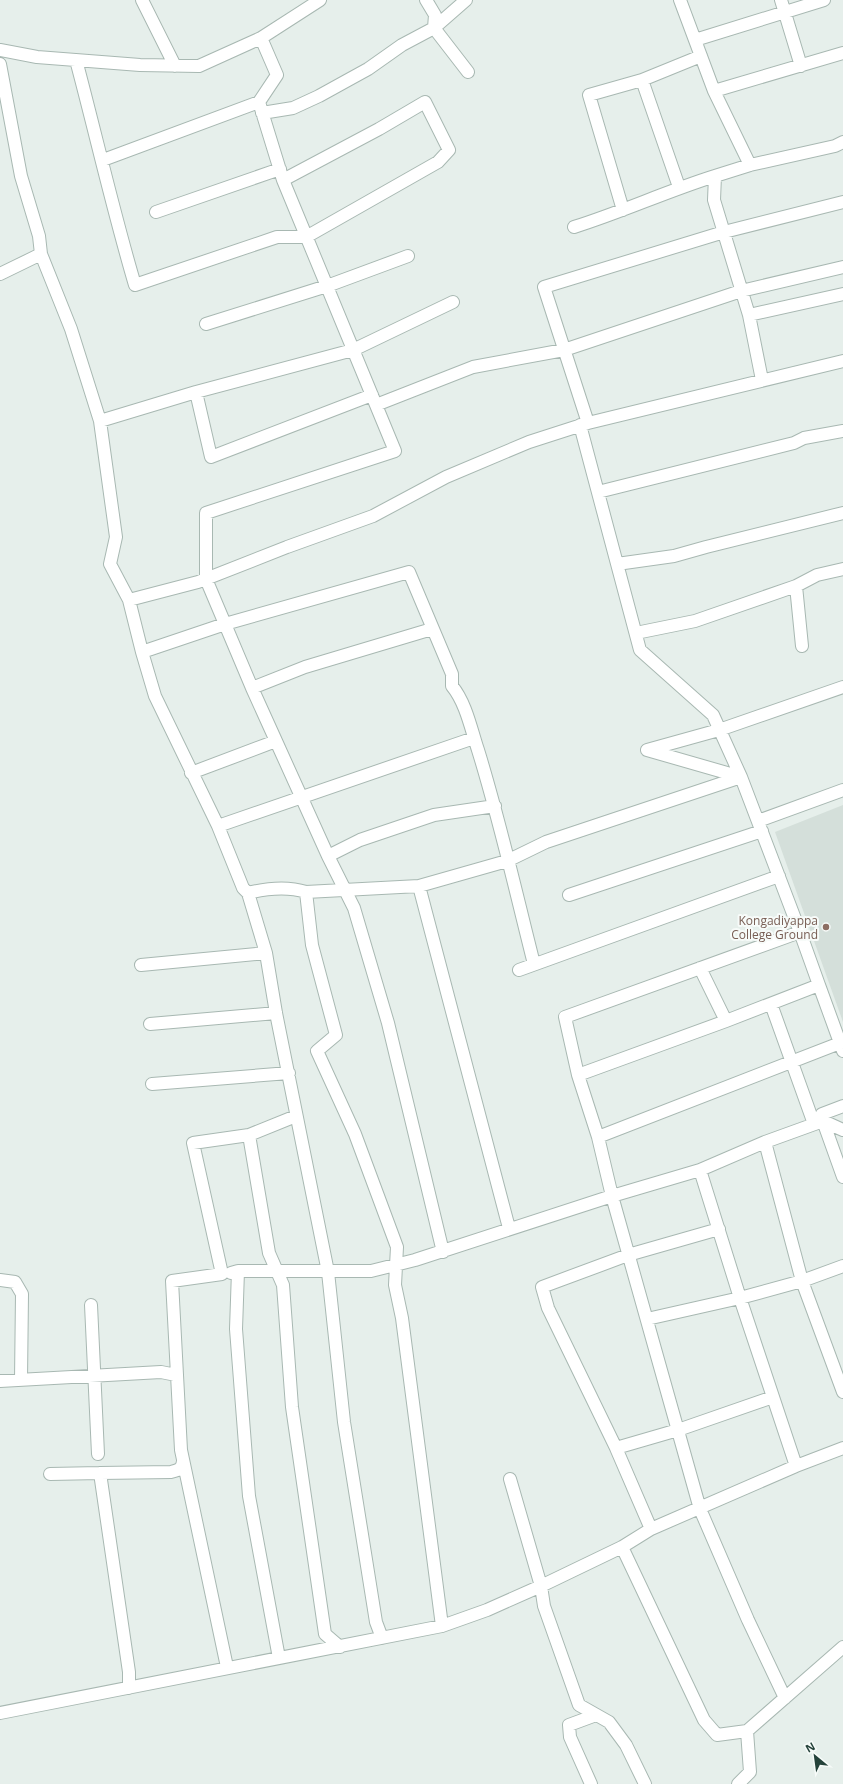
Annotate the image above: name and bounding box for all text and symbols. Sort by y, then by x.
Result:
place label: Kongadiyappa College Ground [731,912,818,943]
marker: Kongadiyappa College Ground [821,922,831,932]
north arrow [795,1736,835,1776]
text: N [802,1738,817,1756]

